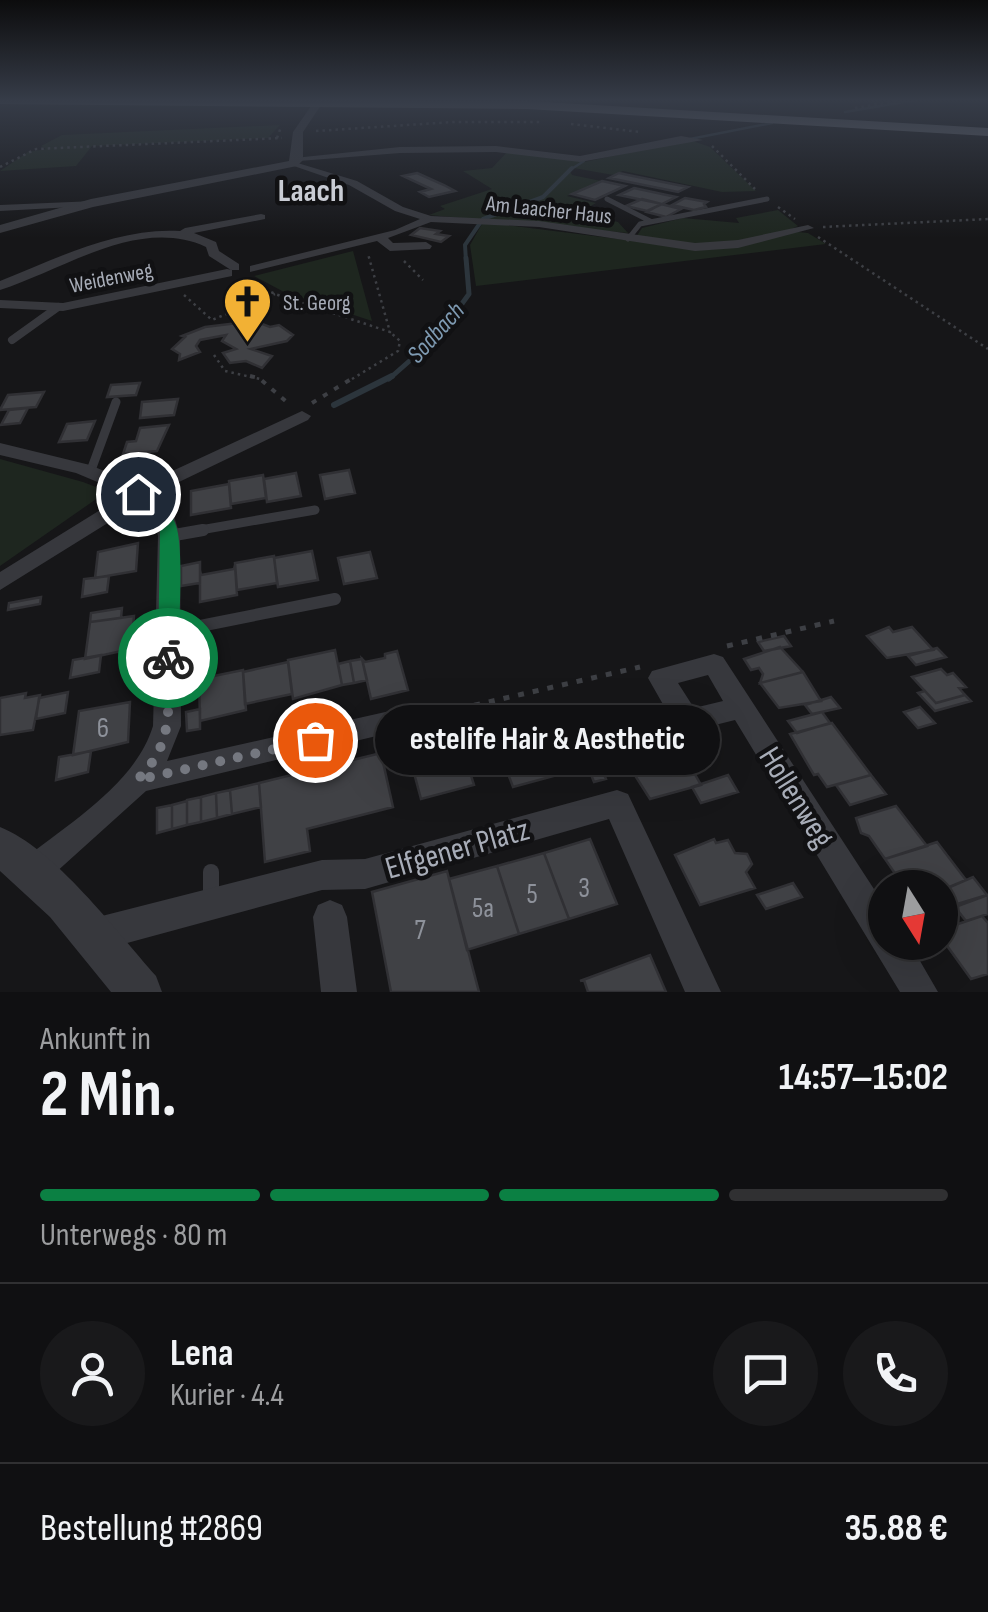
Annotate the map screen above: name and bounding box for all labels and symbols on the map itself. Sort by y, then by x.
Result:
district label: Laach [278,172,344,211]
street label: Am Laacher Haus [484,190,613,231]
street label: Weidenweg [67,257,155,300]
church icon: St. Georg [222,276,274,344]
place label: St. Georg [283,290,351,317]
water label: Sodbach [401,296,472,370]
pin [96,452,181,537]
courier [118,608,218,708]
pin [273,698,358,783]
callout: estelife Hair & Aesthetic [375,705,720,775]
house number: 6 [97,712,109,745]
street label: Hollenweg [750,740,842,855]
street label: Elfgener Platz [381,810,534,889]
north arrow [868,870,958,960]
house number: 3 [578,872,590,905]
house number: 5 [526,878,538,911]
house number: 5a [472,892,494,925]
house number: 7 [414,914,426,947]

